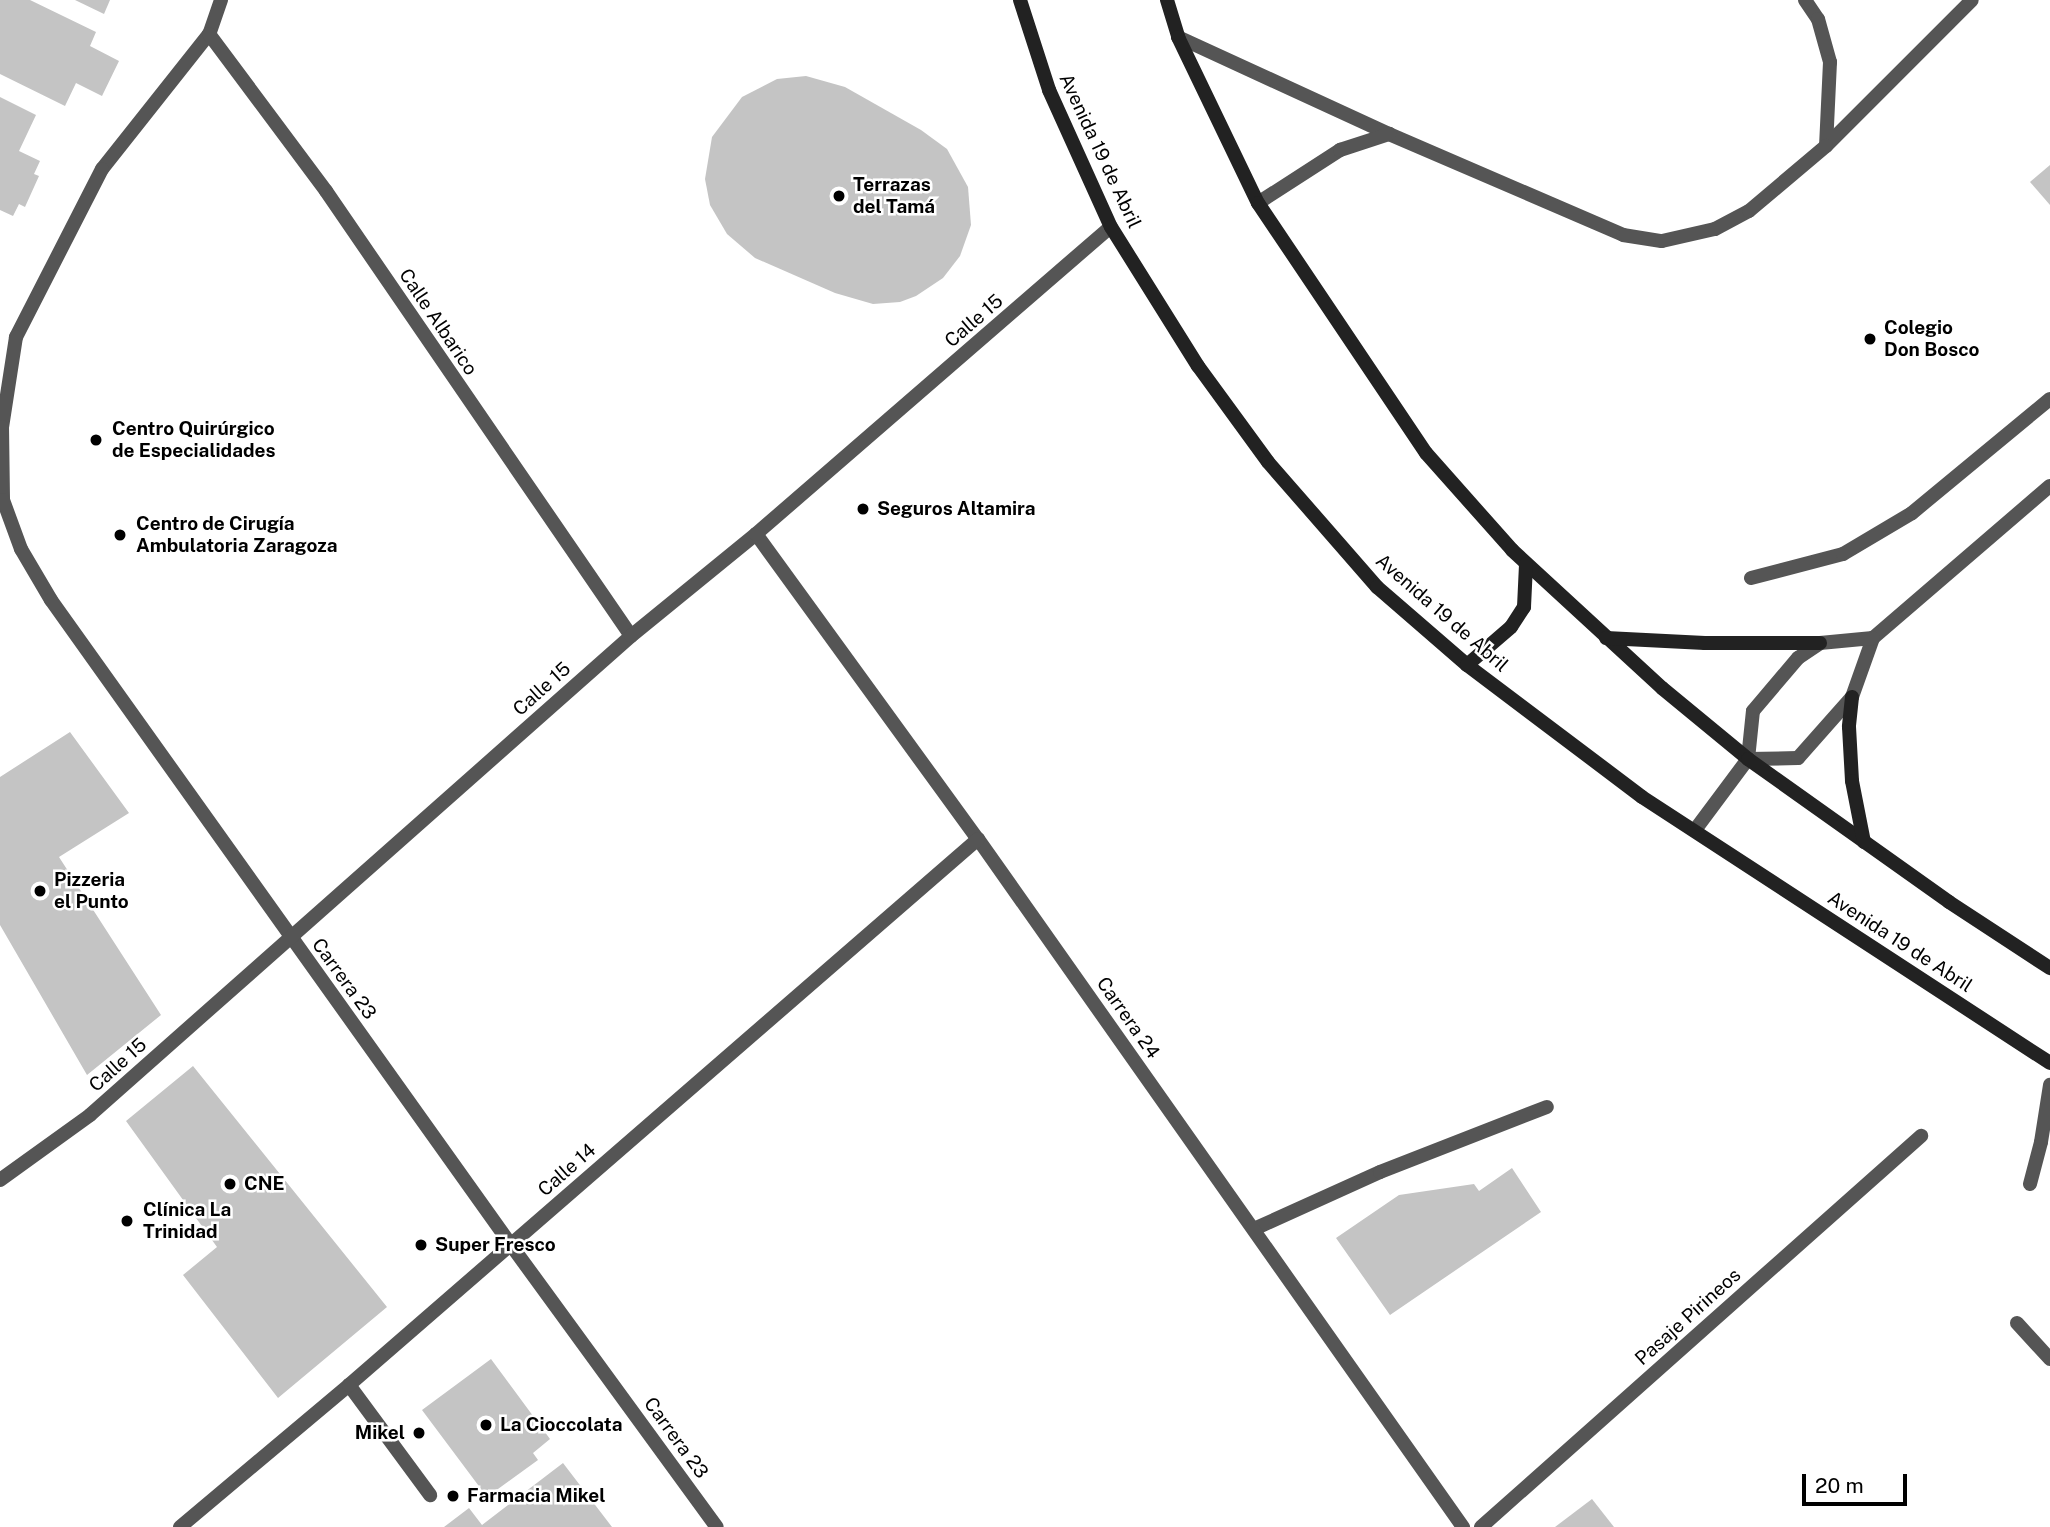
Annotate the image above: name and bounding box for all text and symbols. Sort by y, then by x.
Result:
street label: Avenida 19 de Abril [1054,70,1146,232]
place label: Terrazas del Tamá [853,174,935,218]
marker: Terrazas del Tamá [831,188,847,204]
street label: Calle Albarico [394,264,482,380]
street label: Calle 15 [940,290,1008,352]
place label: Colegio Don Bosco [1884,317,1980,361]
marker: Colegio Don Bosco [1862,331,1878,347]
place label: Centro Quirúrgico de Especialidades [112,418,275,462]
marker: Centro Quirúrgico de Especialidades [86,430,106,450]
place label: Seguros Altamira [877,498,1036,520]
marker: Seguros Altamira [855,501,871,517]
place label: Centro de Cirugía Ambulatoria Zaragoza [136,513,338,557]
marker: Centro de Cirugía Ambulatoria Zaragoza [110,525,130,545]
street label: Avenida 19 de Abril [1371,549,1513,677]
street label: Calle 15 [509,657,575,721]
place label: Pizzeria el Punto [54,869,129,913]
marker: Pizzeria el Punto [32,883,48,899]
street label: Avenida 19 de Abril [1823,887,1977,997]
street label: Carrera 23 [307,934,381,1024]
street label: Carrera 24 [1092,973,1164,1063]
street label: Calle 15 [85,1033,151,1097]
street label: Calle 14 [533,1139,601,1201]
place label: CNE [244,1173,285,1195]
marker: CNE [222,1176,238,1192]
place label: Clínica La Trinidad [143,1199,231,1243]
marker: Clínica La Trinidad [117,1211,137,1231]
place label: Super Fresco [435,1234,556,1256]
marker: Super Fresco [413,1237,429,1253]
street label: Pasaje Pirineos [1631,1264,1745,1370]
street label: Carrera 23 [639,1393,713,1483]
place label: La Cioccolata [500,1414,622,1436]
marker: La Cioccolata [478,1417,494,1433]
place label: Mikel [355,1422,405,1444]
marker: Mikel [411,1425,427,1441]
scale bar [1805,1460,1910,1504]
text: 20 m [1815,1473,1864,1498]
place label: Farmacia Mikel [467,1485,605,1507]
marker: Farmacia Mikel [445,1488,461,1504]

